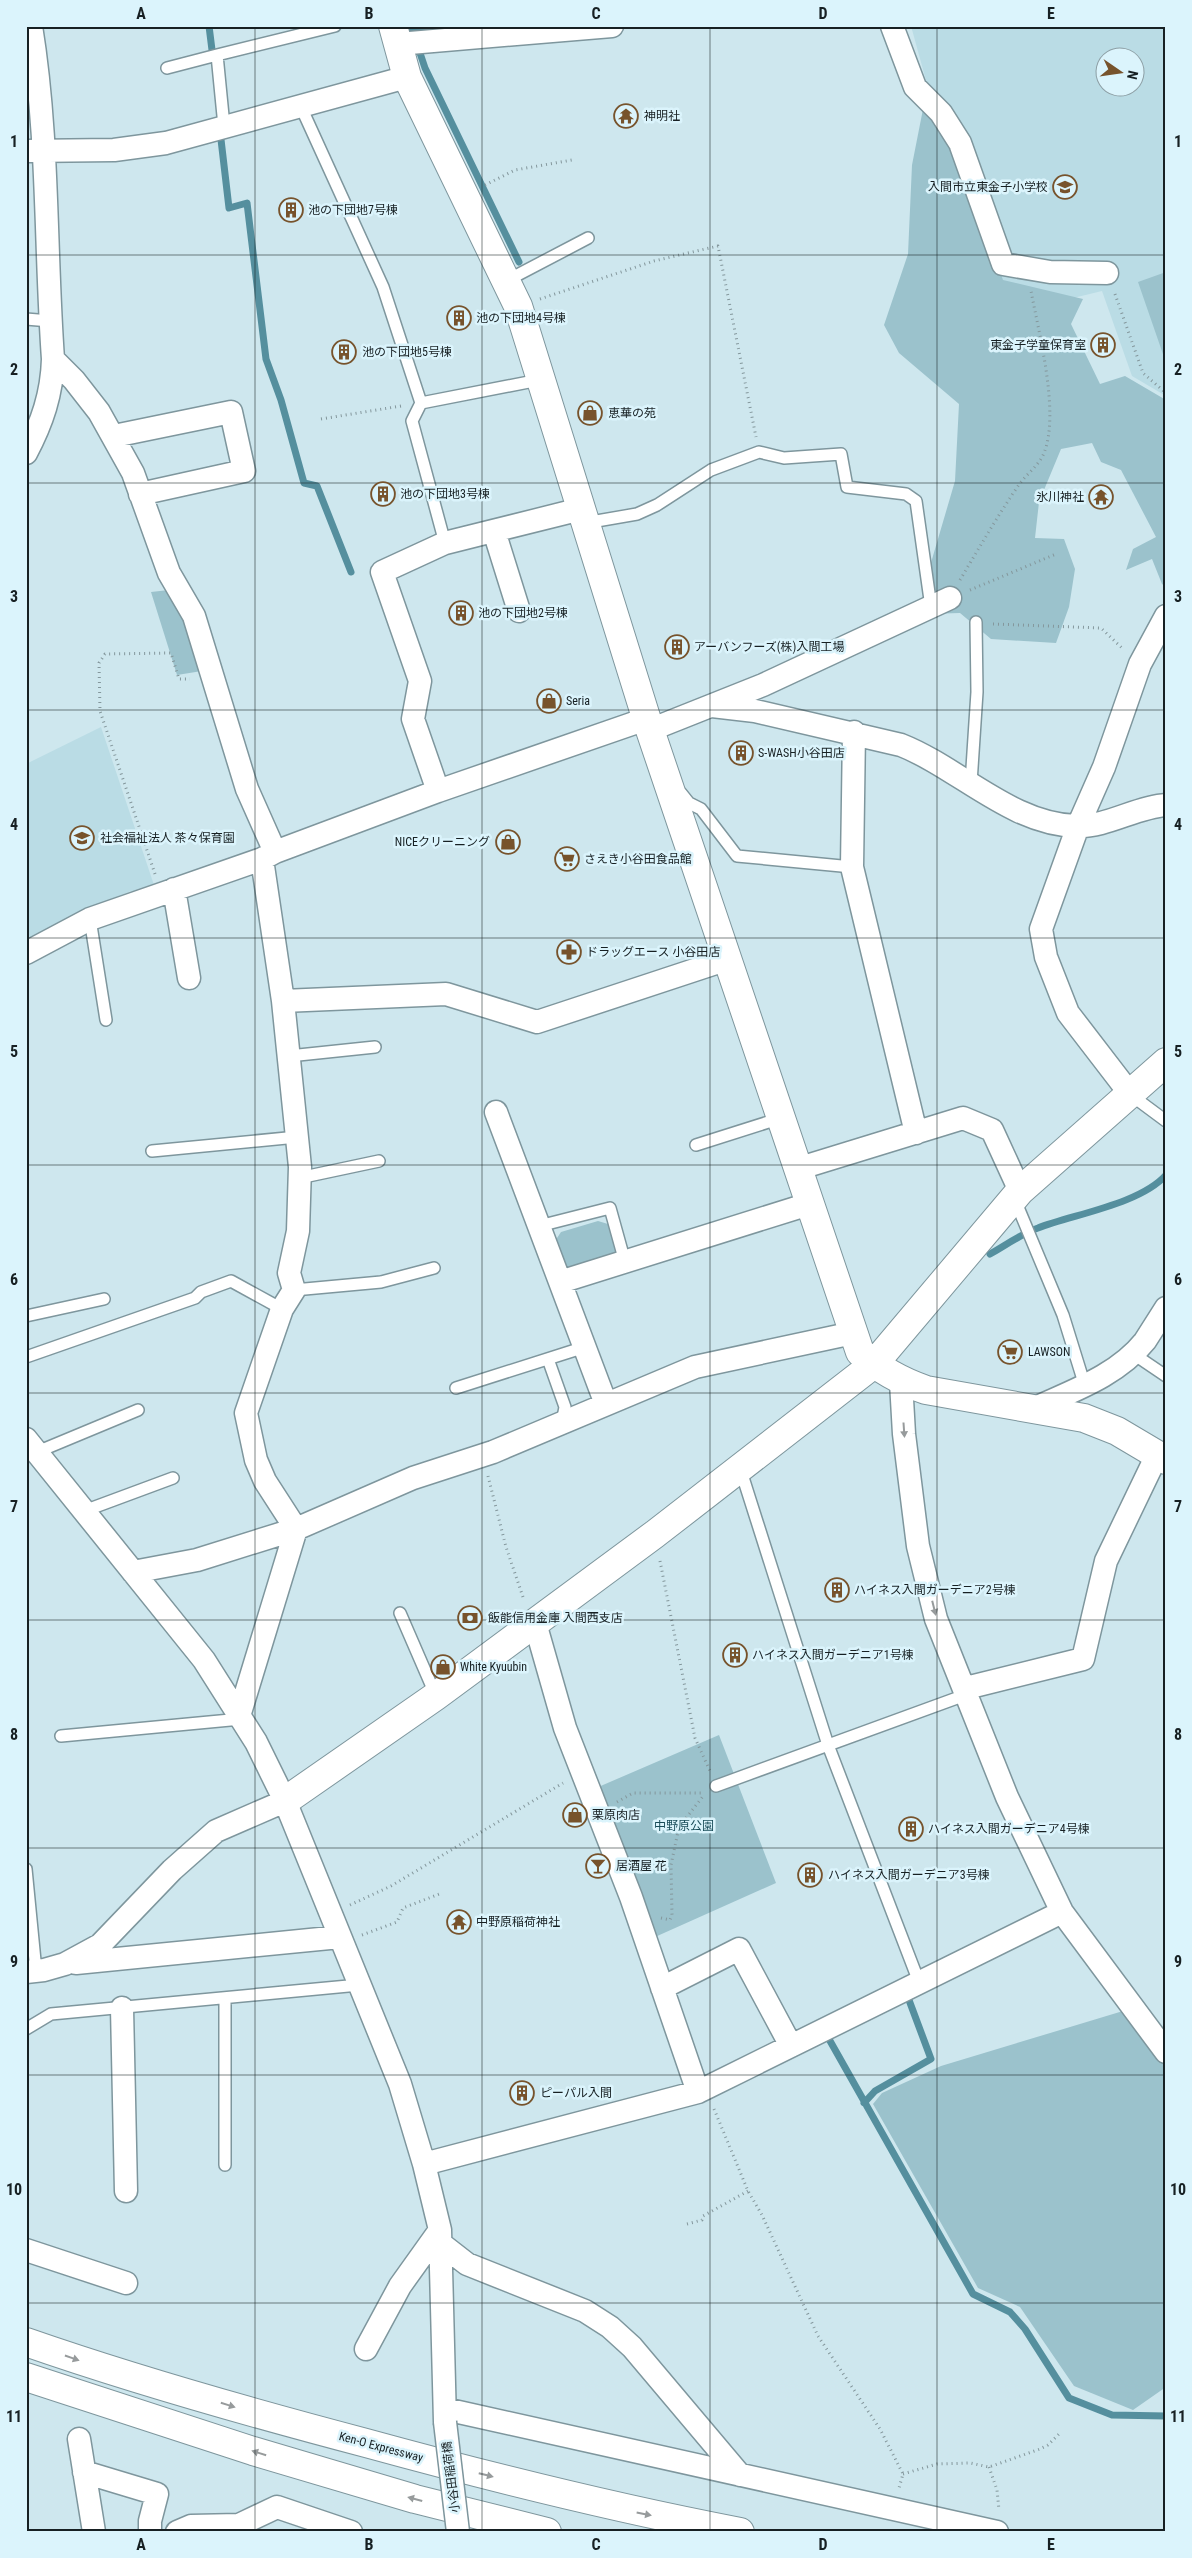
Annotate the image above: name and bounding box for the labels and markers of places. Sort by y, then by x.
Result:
temple icon: 神明社 [613,103,639,129]
place label: 神明社 [644,109,680,123]
school or university icon: 入間市立東金子小学校 [1052,174,1078,200]
place label: 入間市立東金子小学校 [928,180,1048,194]
building icon: 池の下団地7号棟 [278,197,304,223]
place label: 池の下団地7号棟 [308,203,398,217]
building icon: 池の下団地4号棟 [446,305,472,331]
place label: 池の下団地4号棟 [476,311,566,325]
building icon: 東金子学童保育室 [1090,332,1116,358]
place label: 東金子学童保育室 [990,338,1086,352]
building icon: 池の下団地5号棟 [331,339,357,365]
place label: 池の下団地5号棟 [362,345,452,359]
shop icon: 恵華の苑 [577,400,603,426]
place label: 恵華の苑 [608,406,656,420]
building icon: 池の下団地3号棟 [370,481,396,507]
temple icon: 氷川神社 [1088,484,1114,510]
place label: 池の下団地3号棟 [400,487,490,501]
place label: 氷川神社 [1036,490,1084,504]
building icon: 池の下団地2号棟 [448,600,474,626]
place label: 池の下団地2号棟 [478,606,568,620]
building icon: アーバンフーズ(株)入間工場 [664,634,690,660]
place label: アーバンフーズ(株)入間工場 [694,640,844,654]
shop icon: Seria [536,688,562,714]
place label: Seria [566,694,590,708]
building icon: S-WASH小谷田店 [728,740,754,766]
place label: S-WASH小谷田店 [758,746,845,760]
school or university icon: 社会福祉法人 茶々保育園 [69,825,95,851]
shop icon: NICEクリーニング [495,829,521,855]
place label: 社会福祉法人 茶々保育園 [100,831,235,845]
place label: NICEクリーニング [395,835,490,849]
supermarket icon: さえき小谷田食品館 [554,846,580,872]
place label: さえき小谷田食品館 [584,852,692,866]
pharmacy icon: ドラッグエース 小谷田店 [556,939,582,965]
place label: ドラッグエース 小谷田店 [586,945,720,959]
supermarket icon: LAWSON [997,1339,1023,1365]
place label: LAWSON [1028,1345,1070,1359]
building icon: ハイネス入間ガーデニア2号棟 [824,1577,850,1603]
place label: ハイネス入間ガーデニア2号棟 [854,1583,1016,1597]
bank icon: 飯能信用金庫 入間西支店 [457,1605,483,1631]
place label: 飯能信用金庫 入間西支店 [488,1611,623,1625]
building icon: ハイネス入間ガーデニア1号棟 [722,1642,748,1668]
place label: ハイネス入間ガーデニア1号棟 [752,1648,914,1662]
shop icon: White Kyuubin [430,1654,456,1680]
place label: White Kyuubin [460,1660,527,1674]
shop icon: 栗原肉店 [562,1802,588,1828]
place label: 栗原肉店 [592,1808,640,1822]
building icon: ハイネス入間ガーデニア4号棟 [898,1816,924,1842]
place label: ハイネス入間ガーデニア4号棟 [928,1822,1090,1836]
bar icon: 居酒屋 花 [585,1853,611,1879]
place label: 居酒屋 花 [616,1859,667,1873]
building icon: ハイネス入間ガーデニア3号棟 [797,1862,823,1888]
place label: ハイネス入間ガーデニア3号棟 [828,1868,990,1882]
temple icon: 中野原稲荷神社 [446,1909,472,1935]
place label: 中野原稲荷神社 [476,1915,560,1929]
building icon: ピーパル入間 [509,2080,535,2106]
place label: ピーパル入間 [540,2086,612,2100]

